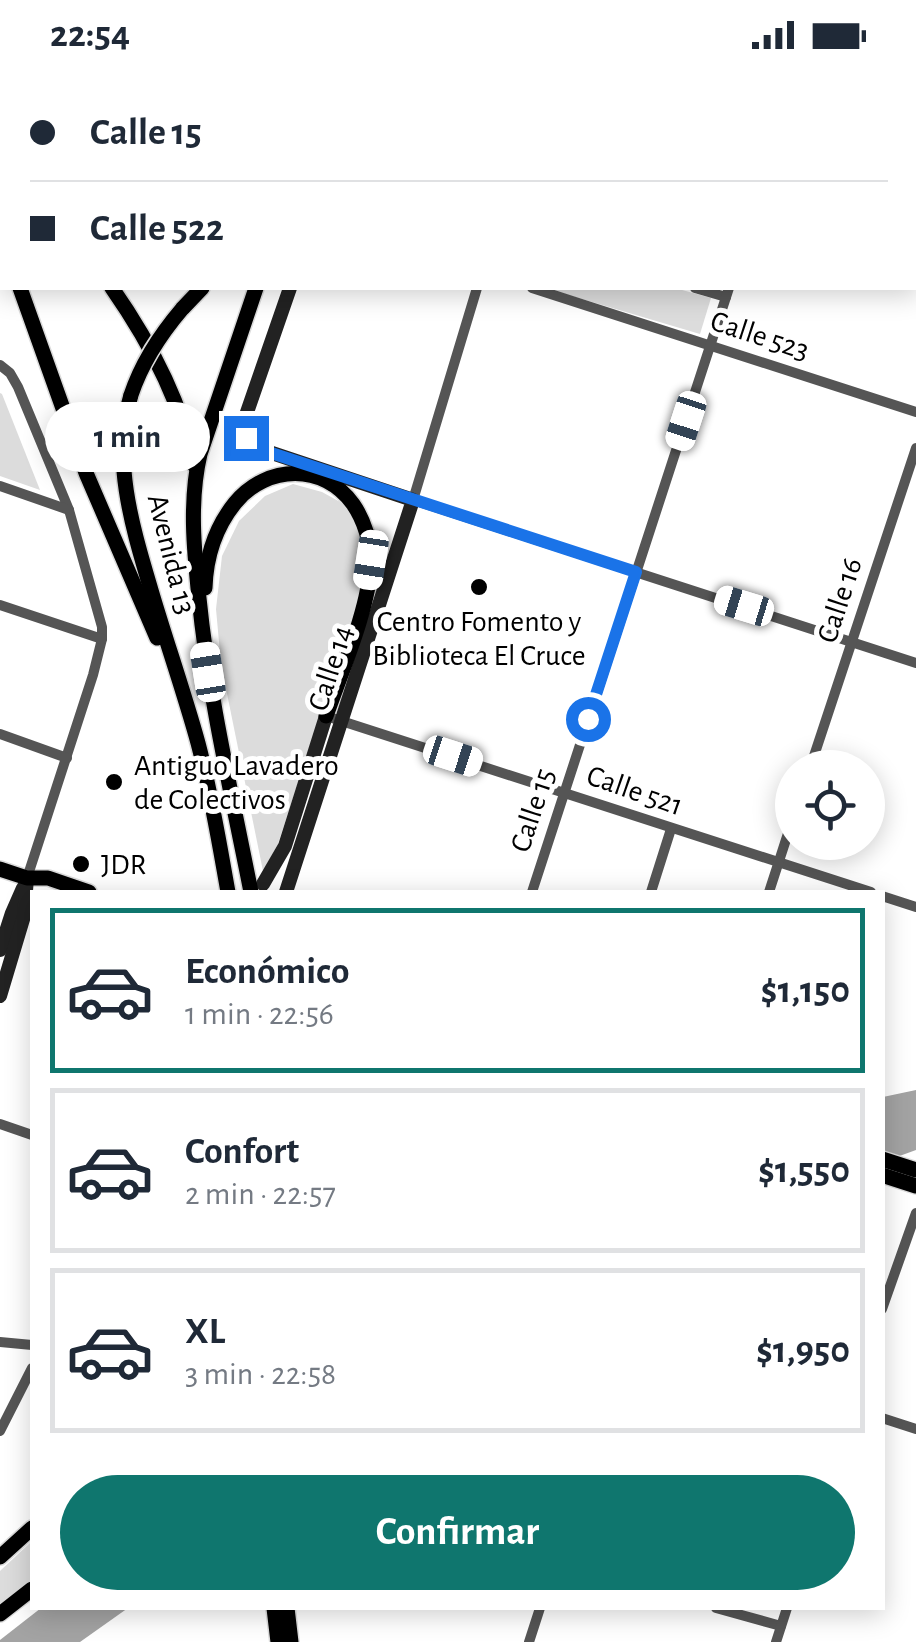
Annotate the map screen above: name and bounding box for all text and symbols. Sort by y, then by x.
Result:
text: 22:54 [50,16,130,54]
text: Calle 15 [90,114,202,152]
text: Calle 522 [90,210,224,248]
street label: Calle 523 [707,306,813,366]
car [662,388,710,454]
callout: 1 min [46,403,211,473]
route end [224,416,269,461]
text: 1 min [94,421,161,453]
street label: Avenida 13 [142,491,200,617]
car [351,528,391,592]
street label: Calle 16 [812,554,868,647]
marker: Centro Fomento y Biblioteca El Cruce [468,576,490,598]
car [711,583,777,629]
place label: Centro Fomento y Biblioteca El Cruce [372,607,586,671]
street label: Calle 14 [303,622,359,715]
car [188,640,228,704]
route start [566,697,611,742]
car [420,732,486,780]
map controls [775,750,885,860]
button: locate [775,750,885,860]
place label: Antiguo Lavadero de Colectivos [134,751,339,815]
street label: Calle 521 [583,761,687,821]
street label: Calle 15 [505,765,560,856]
marker: Antiguo Lavadero de Colectivos [103,771,125,793]
place label: JDR [101,850,146,880]
marker: JDR [70,853,92,875]
icon: car [65,946,155,1036]
text: Económico [185,953,349,991]
text: $1,150 [761,972,850,1010]
text: 1 min · 22:56 [185,998,334,1030]
icon: car [65,1126,155,1216]
text: Confort [185,1133,299,1171]
text: $1,550 [758,1152,850,1190]
text: 2 min · 22:57 [185,1178,336,1210]
icon: car [65,1306,155,1396]
text: XL [185,1313,225,1351]
text: $1,950 [756,1332,850,1370]
text: 3 min · 22:58 [185,1358,336,1390]
button: Confirmar [60,1475,855,1590]

